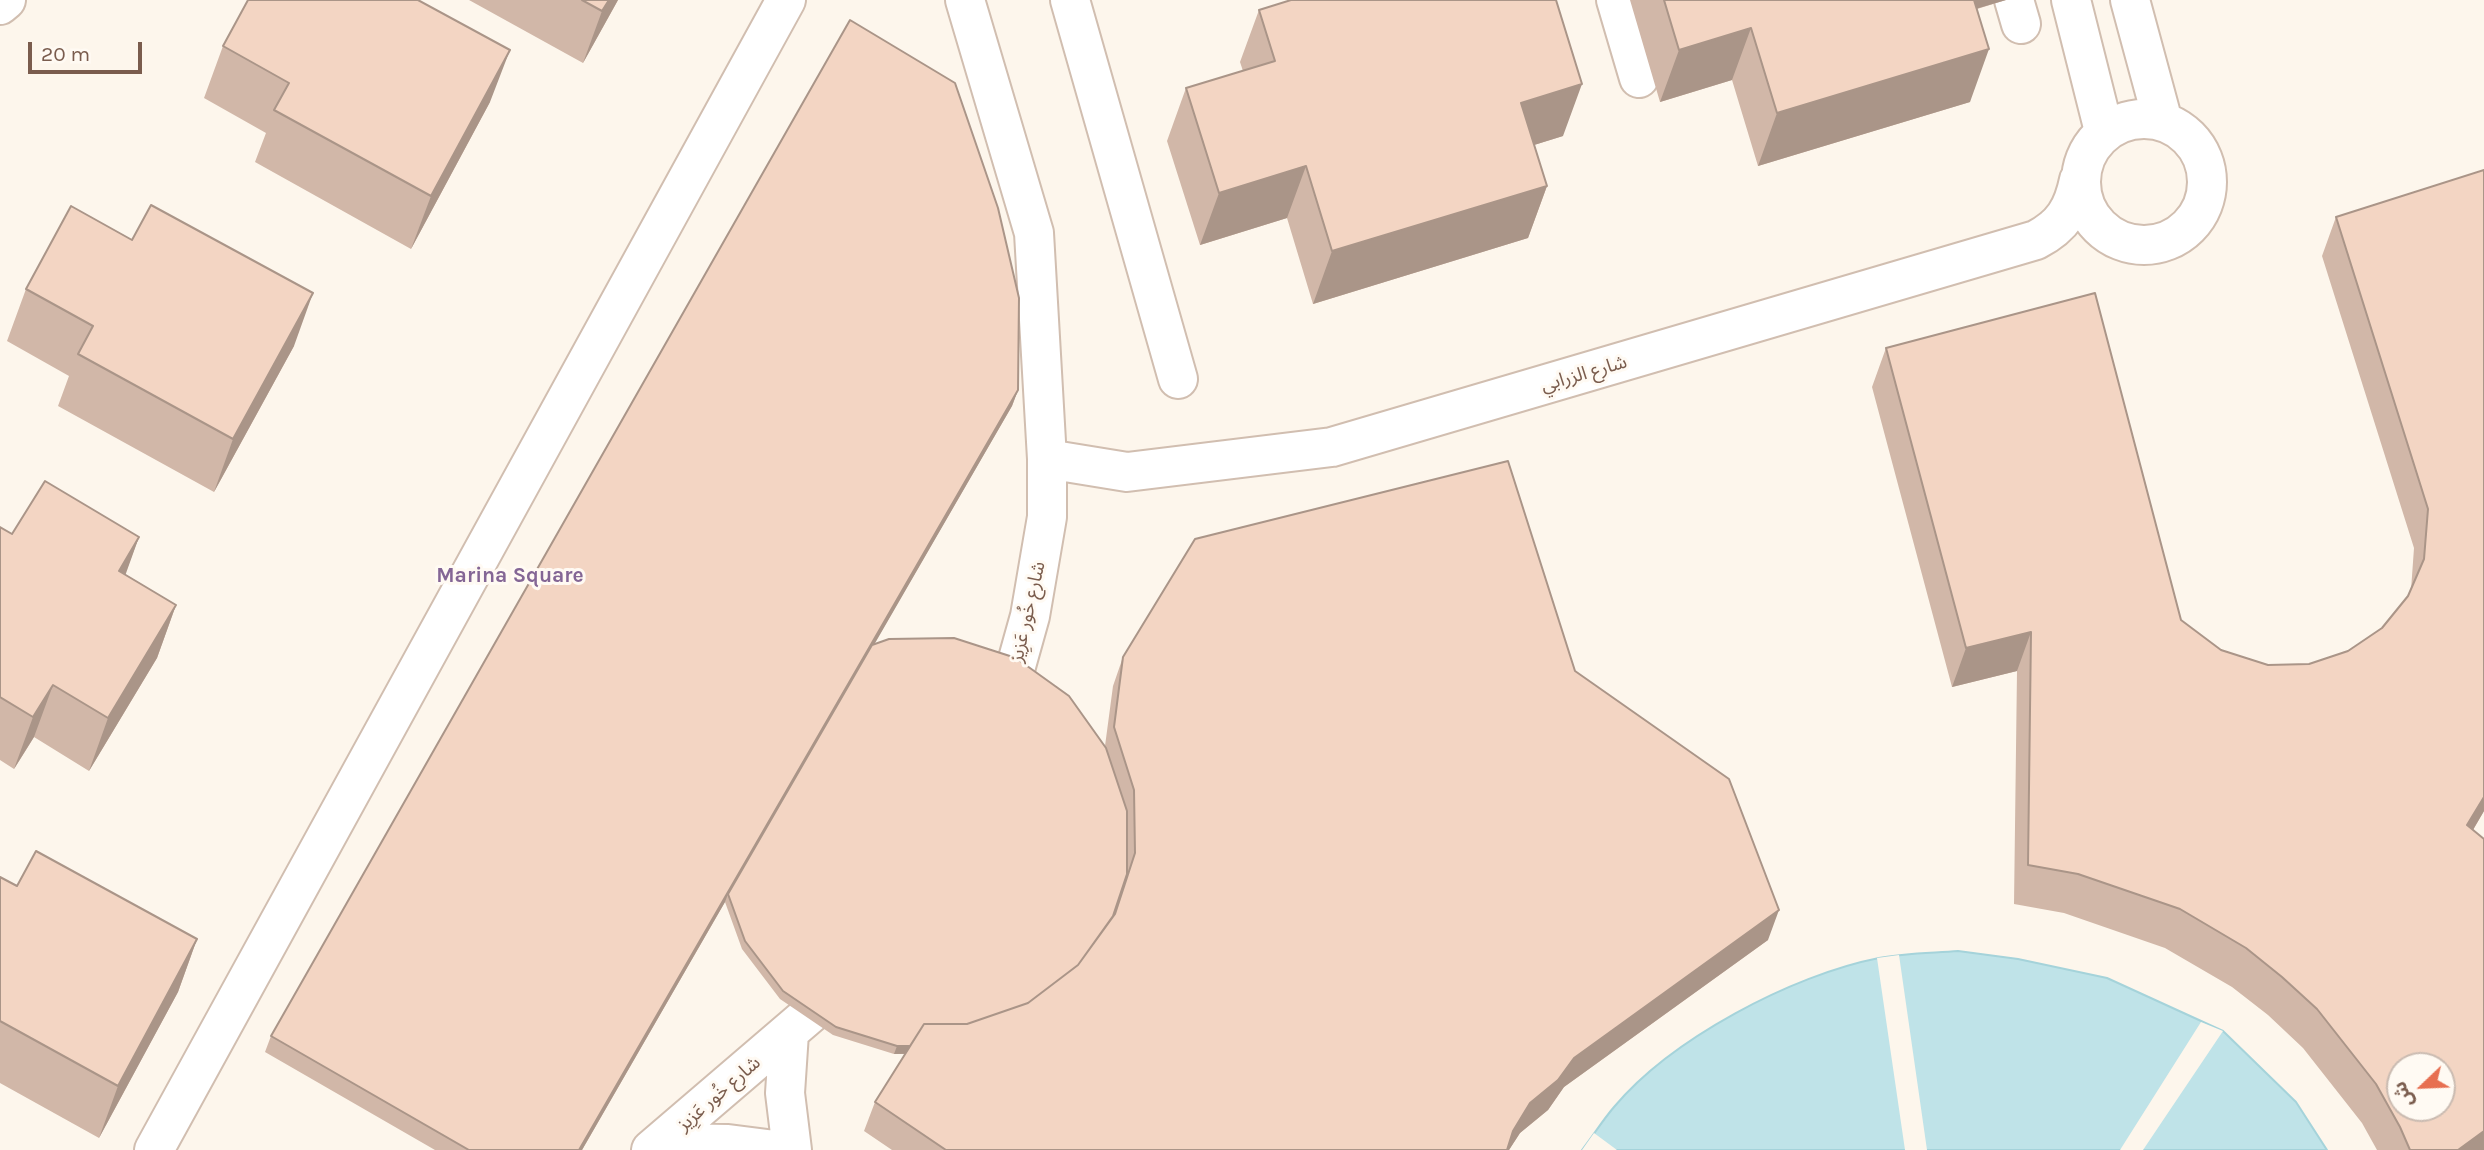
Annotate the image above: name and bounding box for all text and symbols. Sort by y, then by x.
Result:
scale bar [32,28,145,72]
text: 20 m [41,42,90,66]
street label: شارع الزرابي [1538,351,1630,397]
street label: شارع خُور عَزِيز [1005,559,1051,665]
district label: Marina Square [436,563,584,589]
street label: شارع خُور عَزِيز [673,1052,765,1136]
north arrow [2386,1052,2456,1122]
text: ش [2388,1078,2419,1111]

